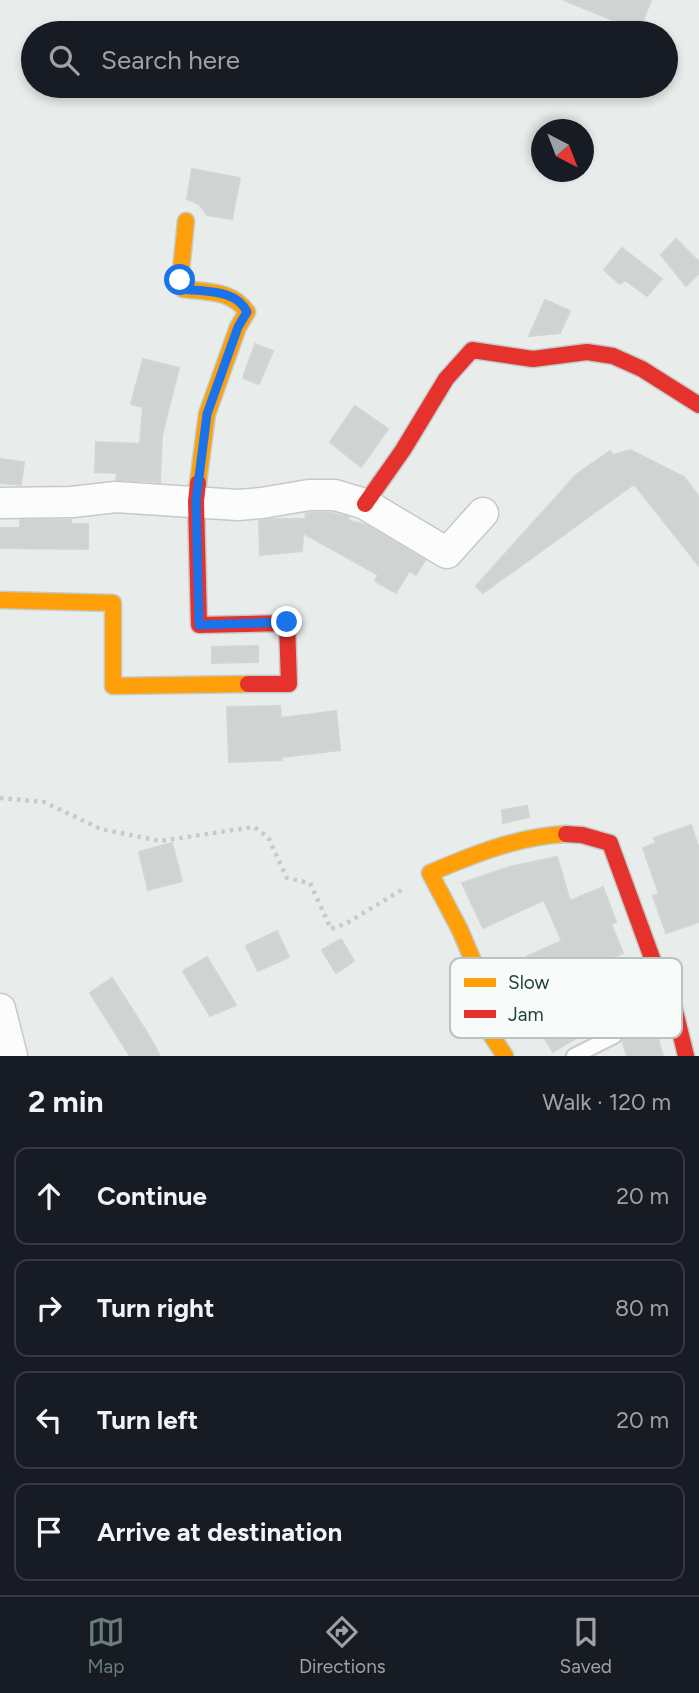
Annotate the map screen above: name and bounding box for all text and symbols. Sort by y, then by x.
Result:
search box [21,21,678,98]
icon: search [45,41,83,79]
text: Search here [101,44,240,76]
north arrow [531,119,594,182]
route start [164,264,195,295]
route end [271,606,302,637]
legend [450,958,682,1038]
text: Slow [508,971,550,994]
text: Jam [508,1003,544,1026]
text: 2 min [28,1083,104,1120]
text: Walk · 120 m [542,1088,671,1116]
icon: ahead [30,1177,68,1215]
text: Continue [97,1180,207,1212]
text: 20 m [616,1182,669,1210]
icon: right [30,1289,68,1327]
text: Turn right [97,1292,214,1324]
text: 80 m [615,1294,669,1322]
icon: left [30,1401,68,1439]
text: Turn left [97,1404,198,1436]
text: 20 m [616,1406,669,1434]
icon: arrive [30,1513,68,1551]
text: Arrive at destination [97,1516,342,1548]
tab: Map [87,1613,125,1678]
tab: Directions [299,1613,386,1678]
tab: Saved [560,1613,612,1678]

